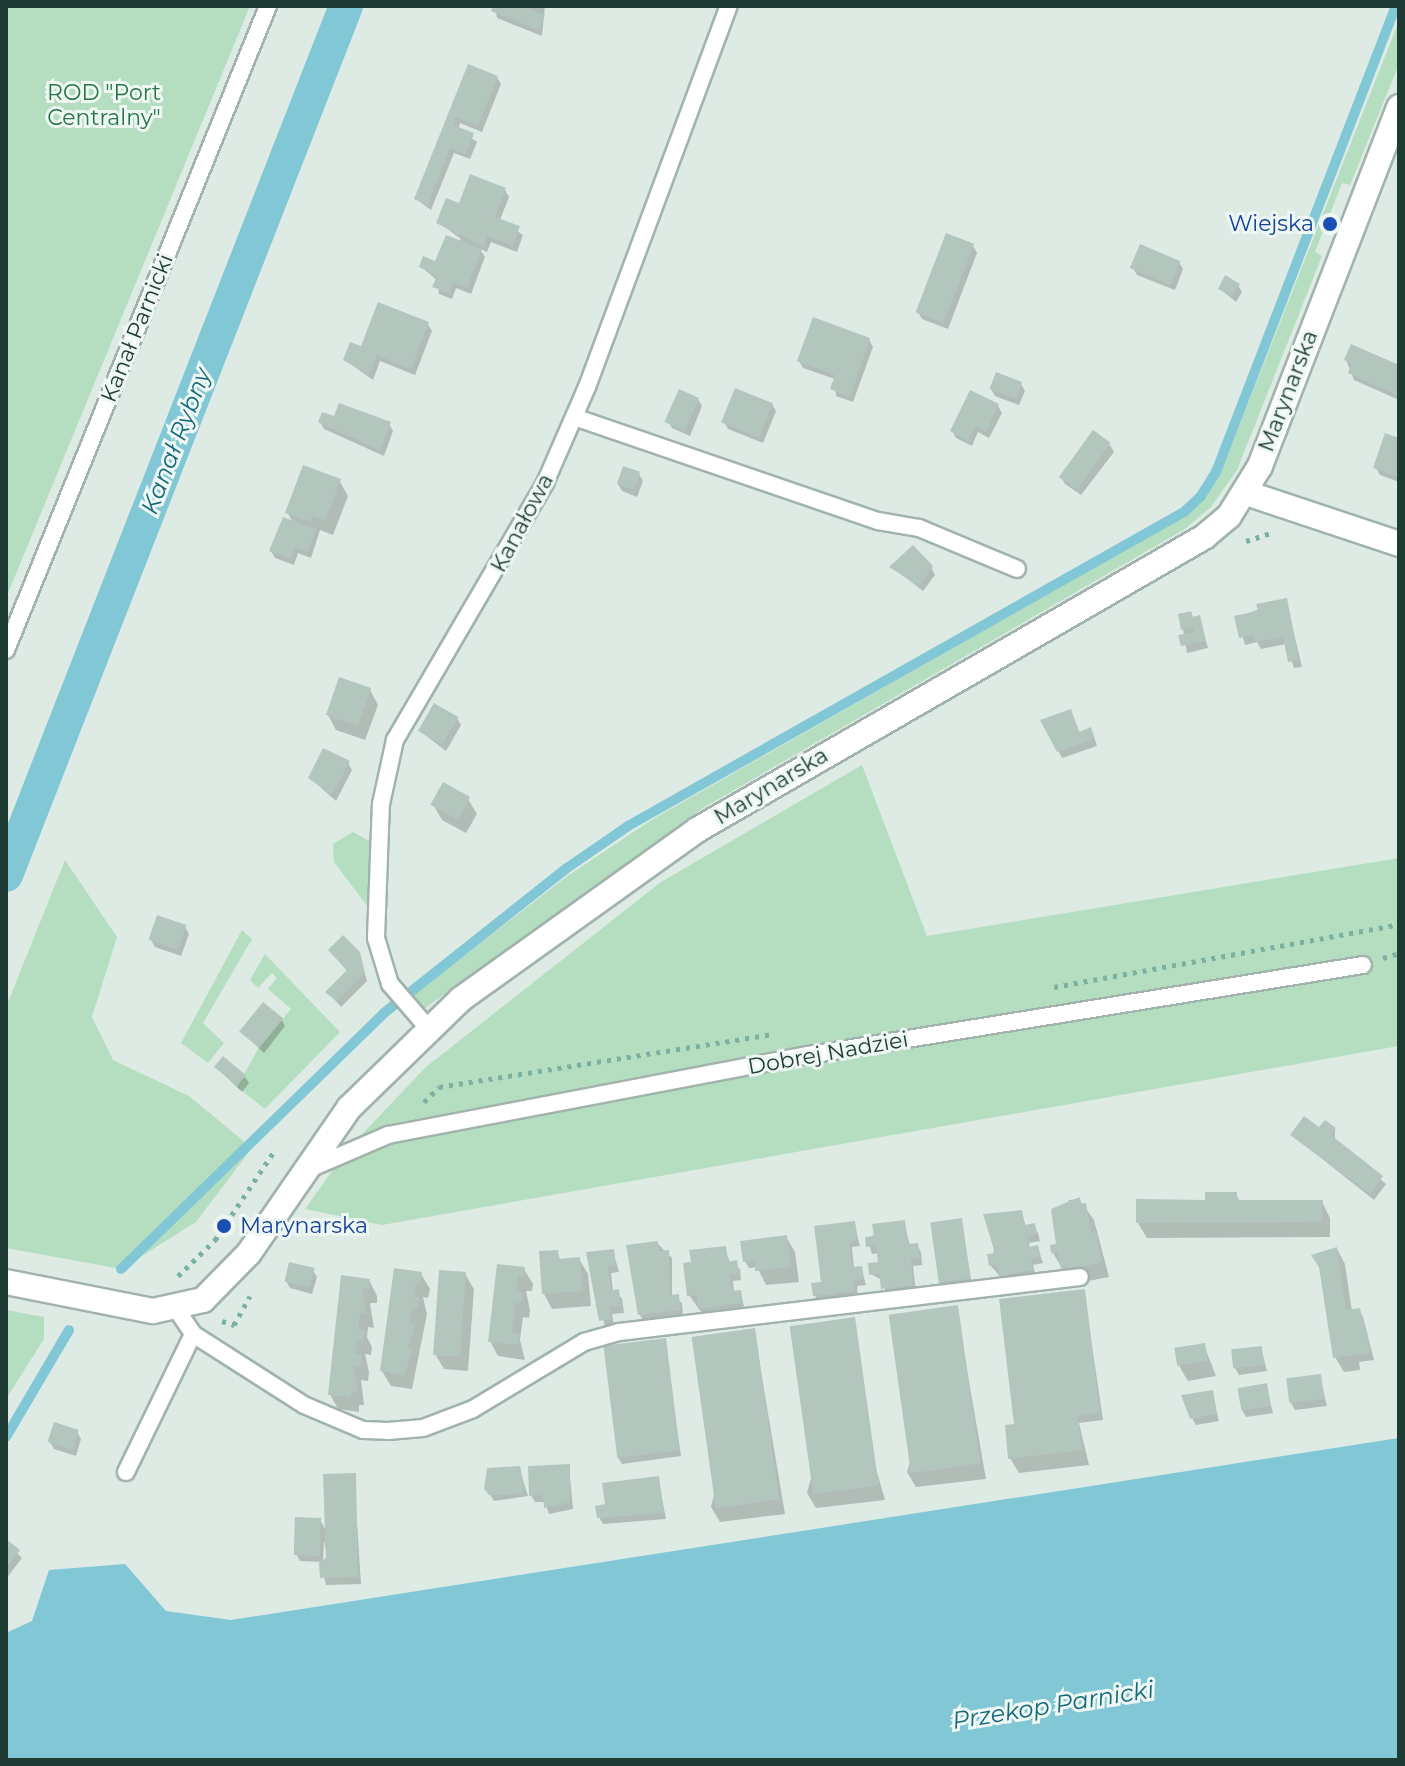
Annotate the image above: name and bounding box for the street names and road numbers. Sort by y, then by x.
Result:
street label: Kanał Parnicki [95,250,179,406]
street label: Marynarska [1253,327,1323,455]
street label: Kanałowa [485,469,559,577]
street label: Marynarska [709,742,833,830]
street label: Dobrej Nadziei [746,1026,910,1080]

